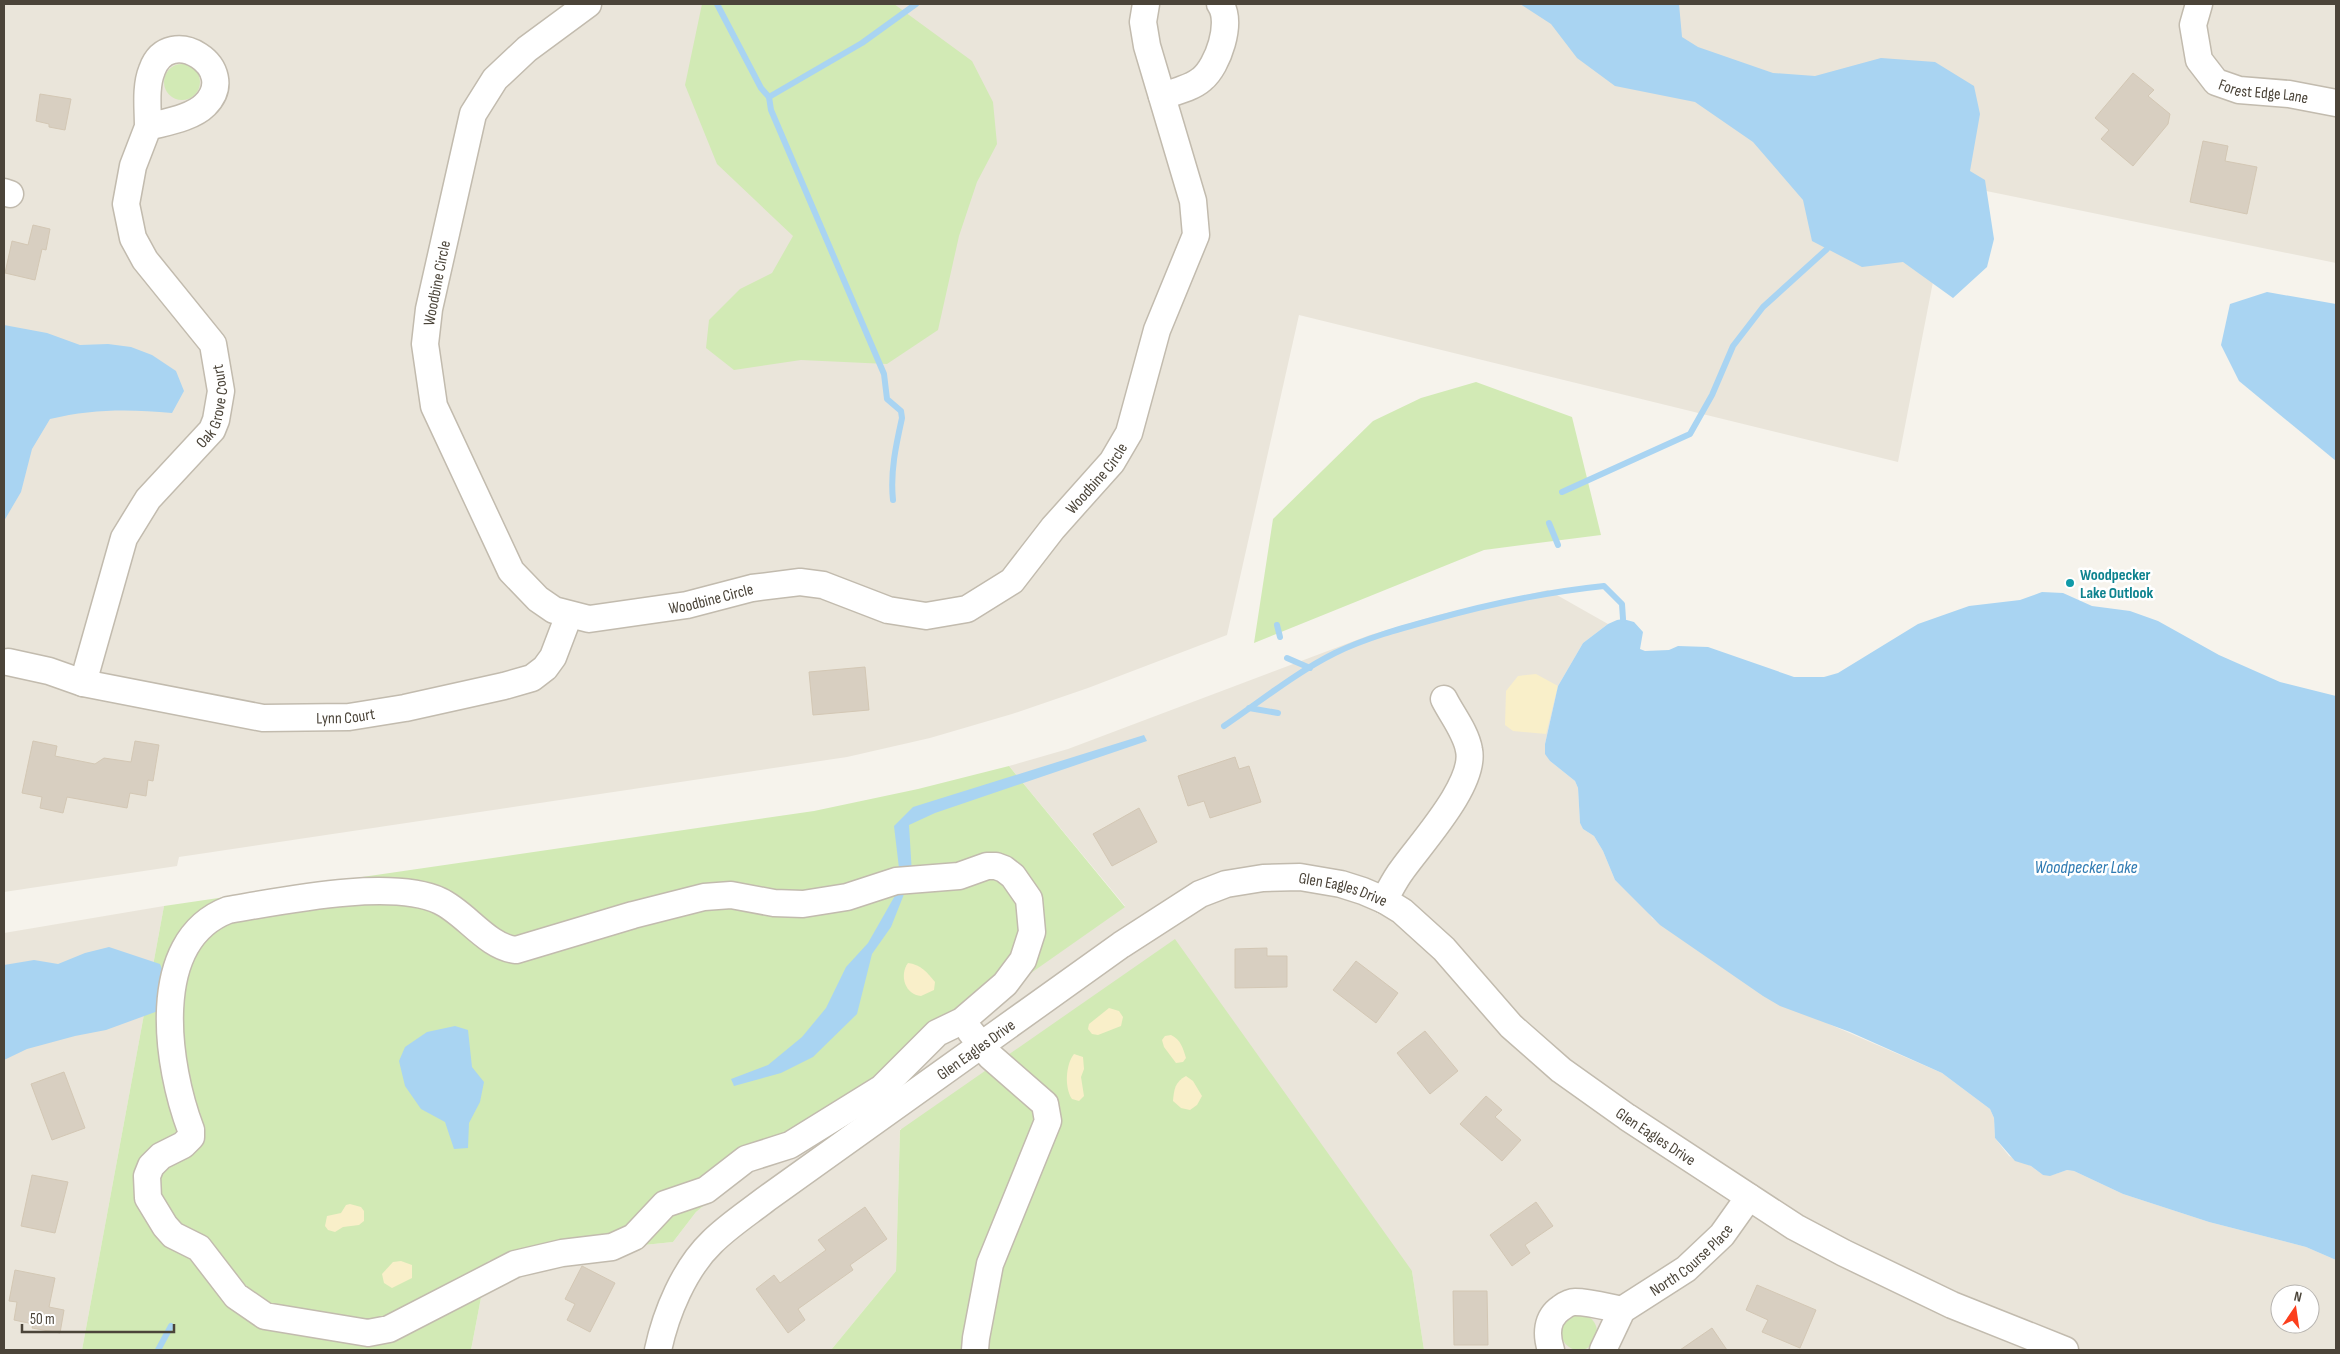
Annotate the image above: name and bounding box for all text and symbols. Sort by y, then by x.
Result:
street label: Forest Edge Lane [2216,76,2310,108]
street label: Woodbine Circle [420,239,455,328]
street label: Oak Grove Court [192,363,233,452]
street label: Woodbine Circle [1062,440,1132,518]
place label: Woodpecker Lake Outlook [2080,566,2154,603]
marker: Woodpecker Lake Outlook [2064,577,2076,589]
street label: Woodbine Circle [667,580,756,619]
street label: Lynn Court [316,705,376,728]
water label: Woodpecker Lake [2035,857,2137,878]
street label: Glen Eagles Drive [1297,869,1390,911]
street label: Glen Eagles Drive [934,1016,1019,1085]
street label: Glen Eagles Drive [1612,1104,1699,1170]
street label: North Course Place [1647,1221,1738,1301]
north arrow [2270,1284,2320,1334]
text: N [2292,1288,2303,1306]
scale bar [22,1302,175,1334]
text: 50 m [30,1310,55,1329]

